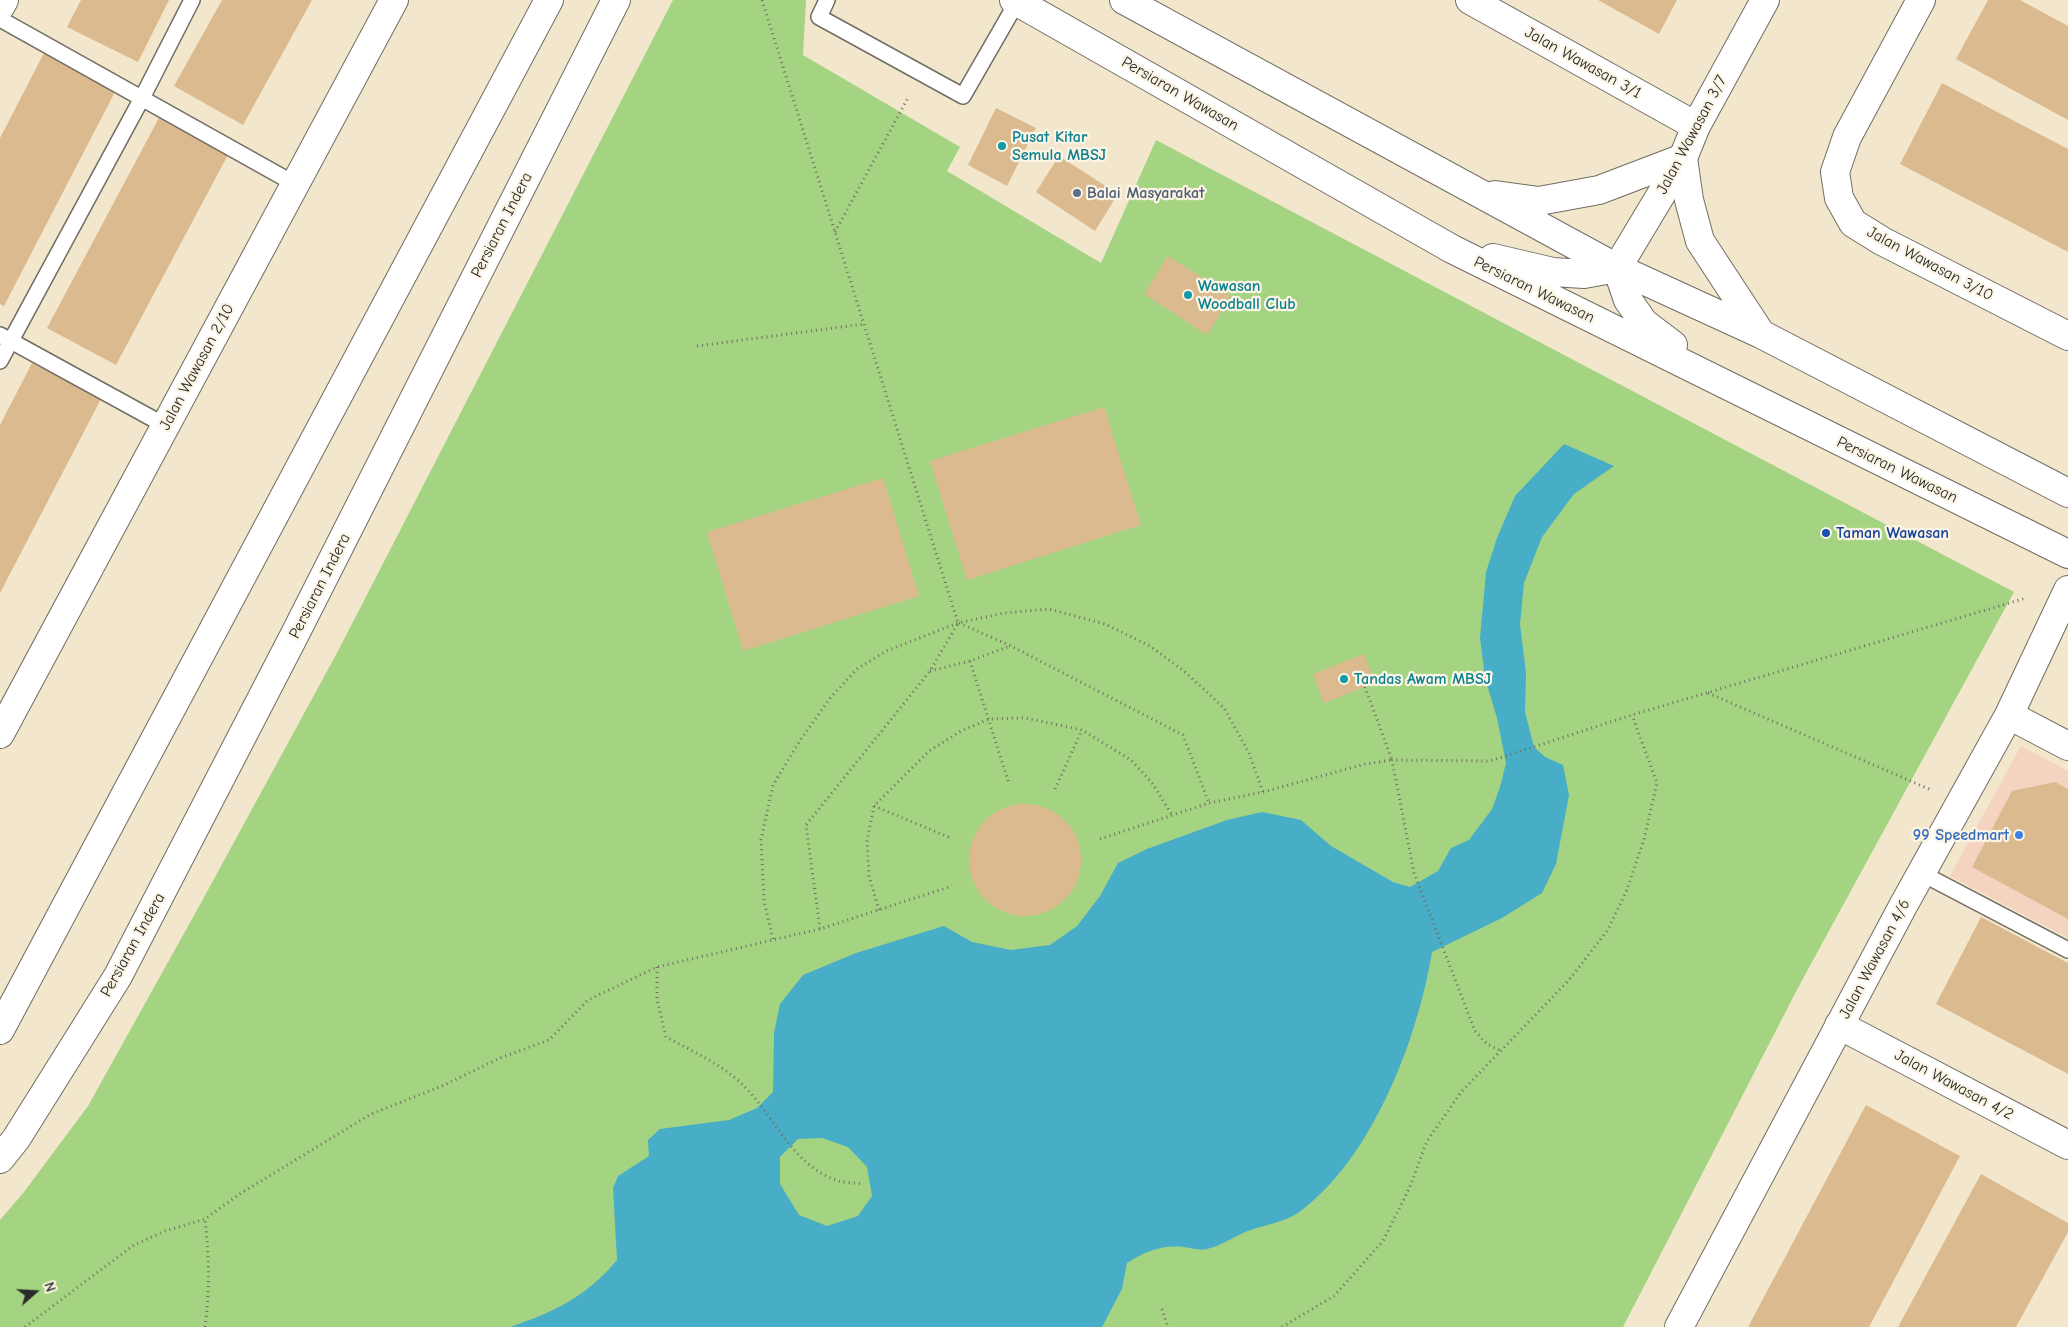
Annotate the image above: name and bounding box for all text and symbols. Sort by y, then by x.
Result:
street label: Jalan Wawasan 3/1 [1521,23,1645,103]
street label: Persiaran Wawasan [1118,53,1242,135]
street label: Jalan Wawasan 3/7 [1653,72,1731,198]
place label: Pusat Kitar Semula MBSJ [1012,127,1106,165]
marker: Pusat Kitar Semula MBSJ [996,140,1008,152]
street label: Persiaran Indera [467,169,537,281]
place label: Balai Masyarakat [1087,183,1204,203]
marker: Balai Masyarakat [1071,187,1083,199]
street label: Jalan Wawasan 3/10 [1864,223,1996,305]
street label: Persiaran Wawasan [1470,252,1598,328]
place label: Wawasan Woodball Club [1198,276,1296,314]
marker: Wawasan Woodball Club [1182,289,1194,301]
street label: Jalan Wawasan 2/10 [156,300,238,434]
street label: Persiaran Wawasan [1833,432,1961,508]
place label: Taman Wawasan [1836,523,1949,543]
marker: Taman Wawasan [1820,527,1832,539]
street label: Persiaran Indera [285,530,355,642]
place label: Tandas Awam MBSJ [1354,669,1491,689]
marker: Tandas Awam MBSJ [1338,673,1350,685]
place label: 99 Speedmart [1913,825,2009,845]
marker: 99 Speedmart [2013,829,2025,841]
street label: Persiaran Indera [97,890,169,1000]
street label: Jalan Wawasan 4/6 [1835,896,1915,1022]
street label: Jalan Wawasan 4/2 [1891,1045,2017,1125]
north arrow [10,1267,60,1317]
text: N [40,1280,59,1294]

